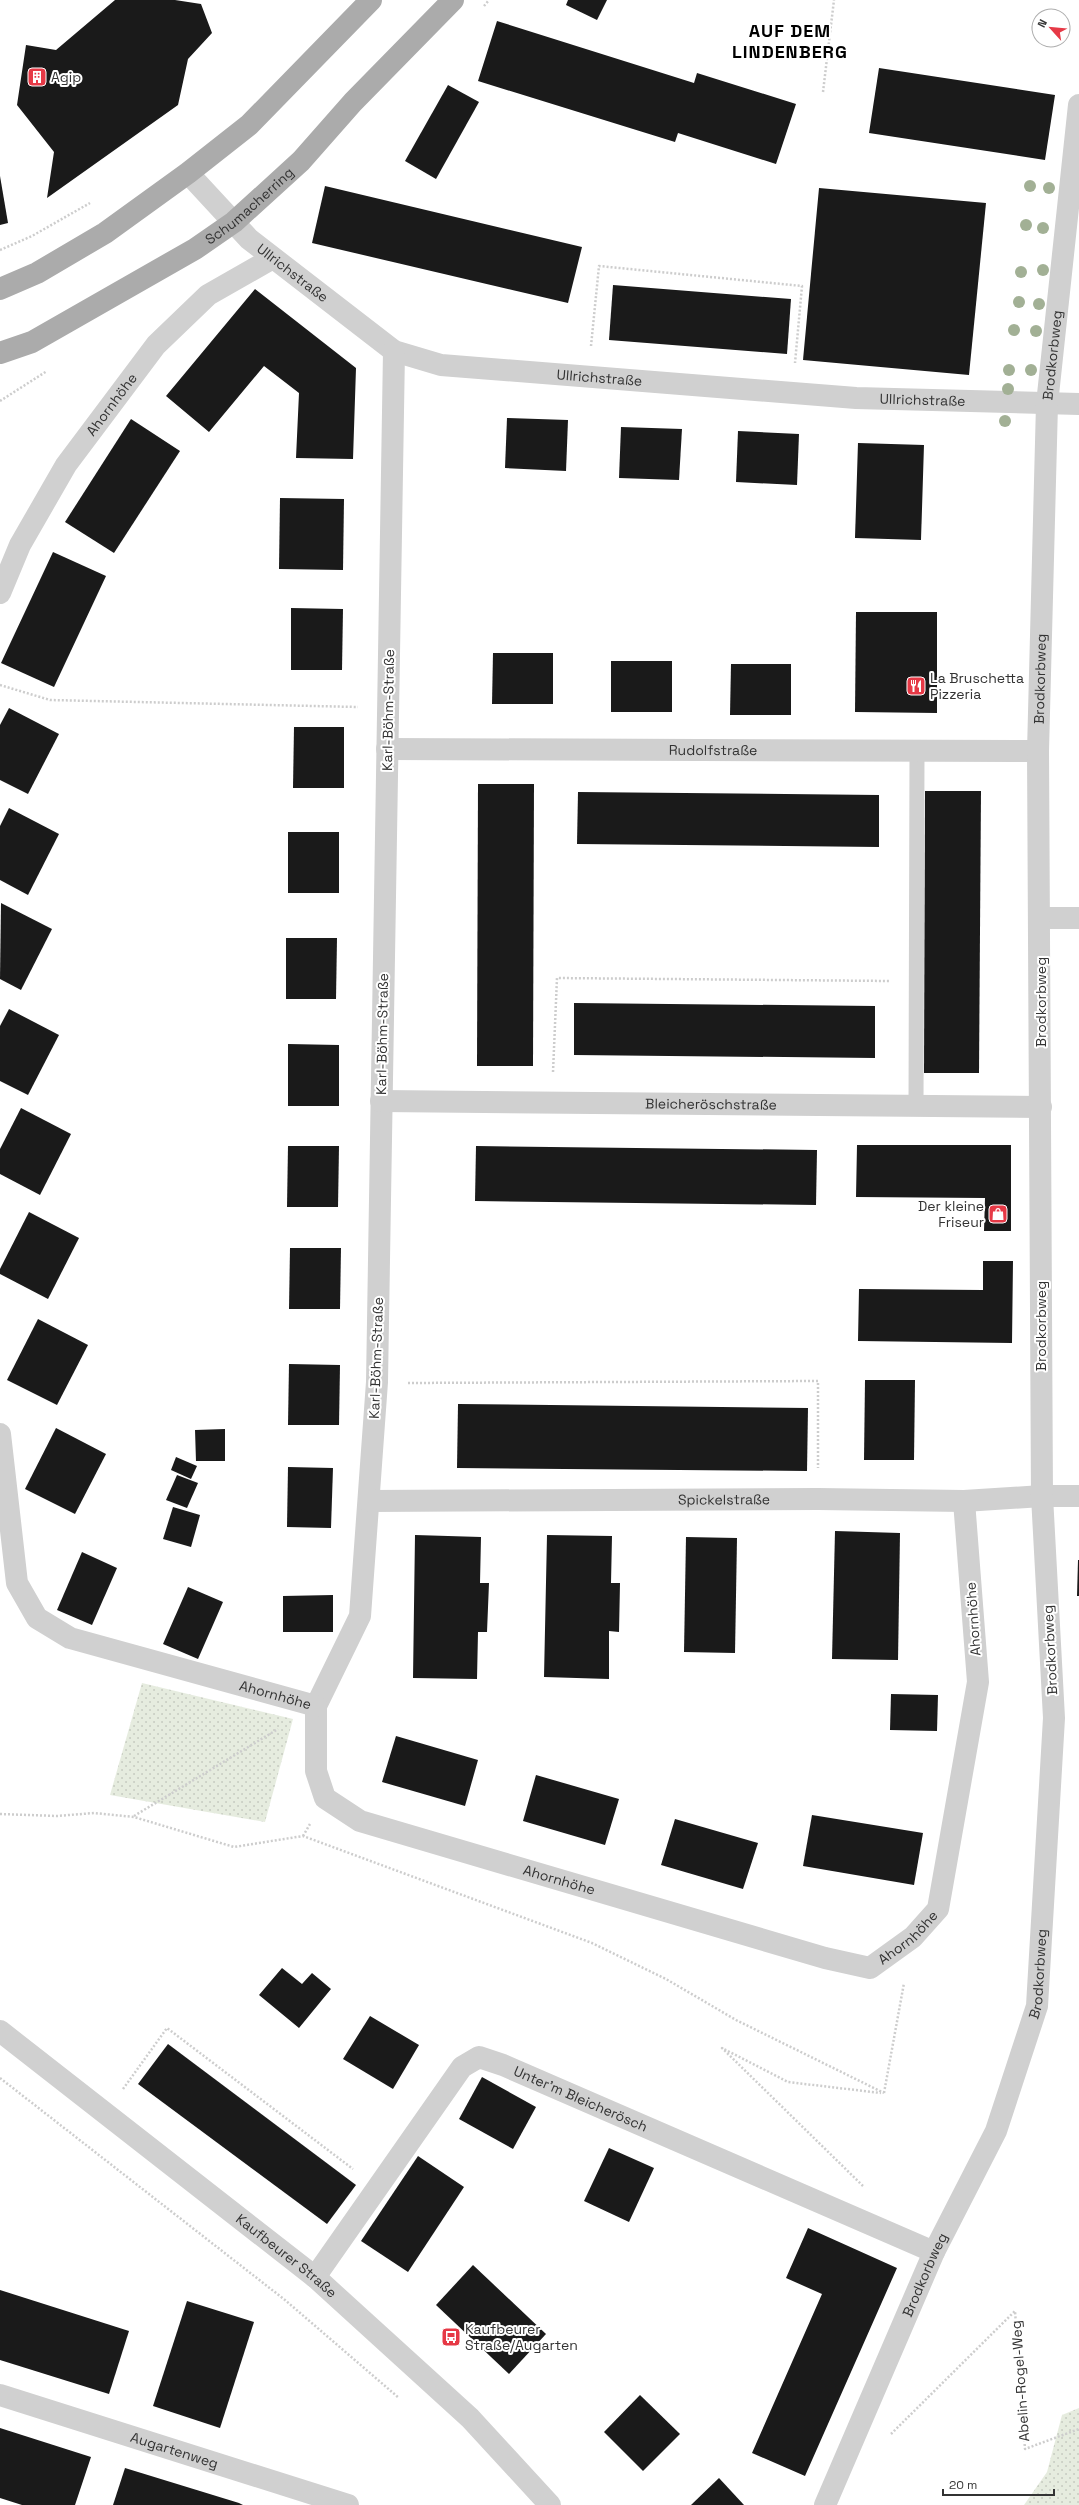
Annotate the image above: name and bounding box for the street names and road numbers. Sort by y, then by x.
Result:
street label: Schumacherring [201,163,297,248]
street label: Ullrichstraße [253,239,332,306]
street label: Brodkorbweg [1038,309,1066,401]
street label: Ullrichstraße [556,365,643,390]
street label: Ahornhöhe [82,369,141,439]
street label: Ullrichstraße [879,390,966,410]
street label: Brodkorbweg [1030,633,1050,724]
street label: Karl-Böhm-Straße [378,649,398,771]
street label: Rudolfstraße [669,741,757,759]
street label: Brodkorbweg [1032,957,1050,1047]
street label: Karl-Böhm-Straße [372,973,392,1095]
street label: Bleicheröschstraße [645,1094,777,1114]
street label: Brodkorbweg [1032,1281,1050,1371]
street label: Karl-Böhm-Straße [365,1297,387,1419]
street label: Spickelstraße [678,1490,770,1509]
street label: Ahornhöhe [961,1581,985,1657]
street label: Brodkorbweg [1039,1604,1061,1696]
street label: Ahornhöhe [237,1676,314,1713]
street label: Ahornhöhe [521,1861,597,1899]
street label: Ahornhöhe [874,1906,942,1968]
street label: Brodkorbweg [1024,1928,1051,2021]
street label: Unter'm Bleicherösch [511,2062,650,2136]
street label: Kaufbeurer Straße [232,2210,341,2302]
street label: Brodkorbweg [898,2229,951,2320]
street label: Abelin-Rogel-Weg [1007,2320,1033,2442]
street label: Augartenweg [128,2428,221,2472]

